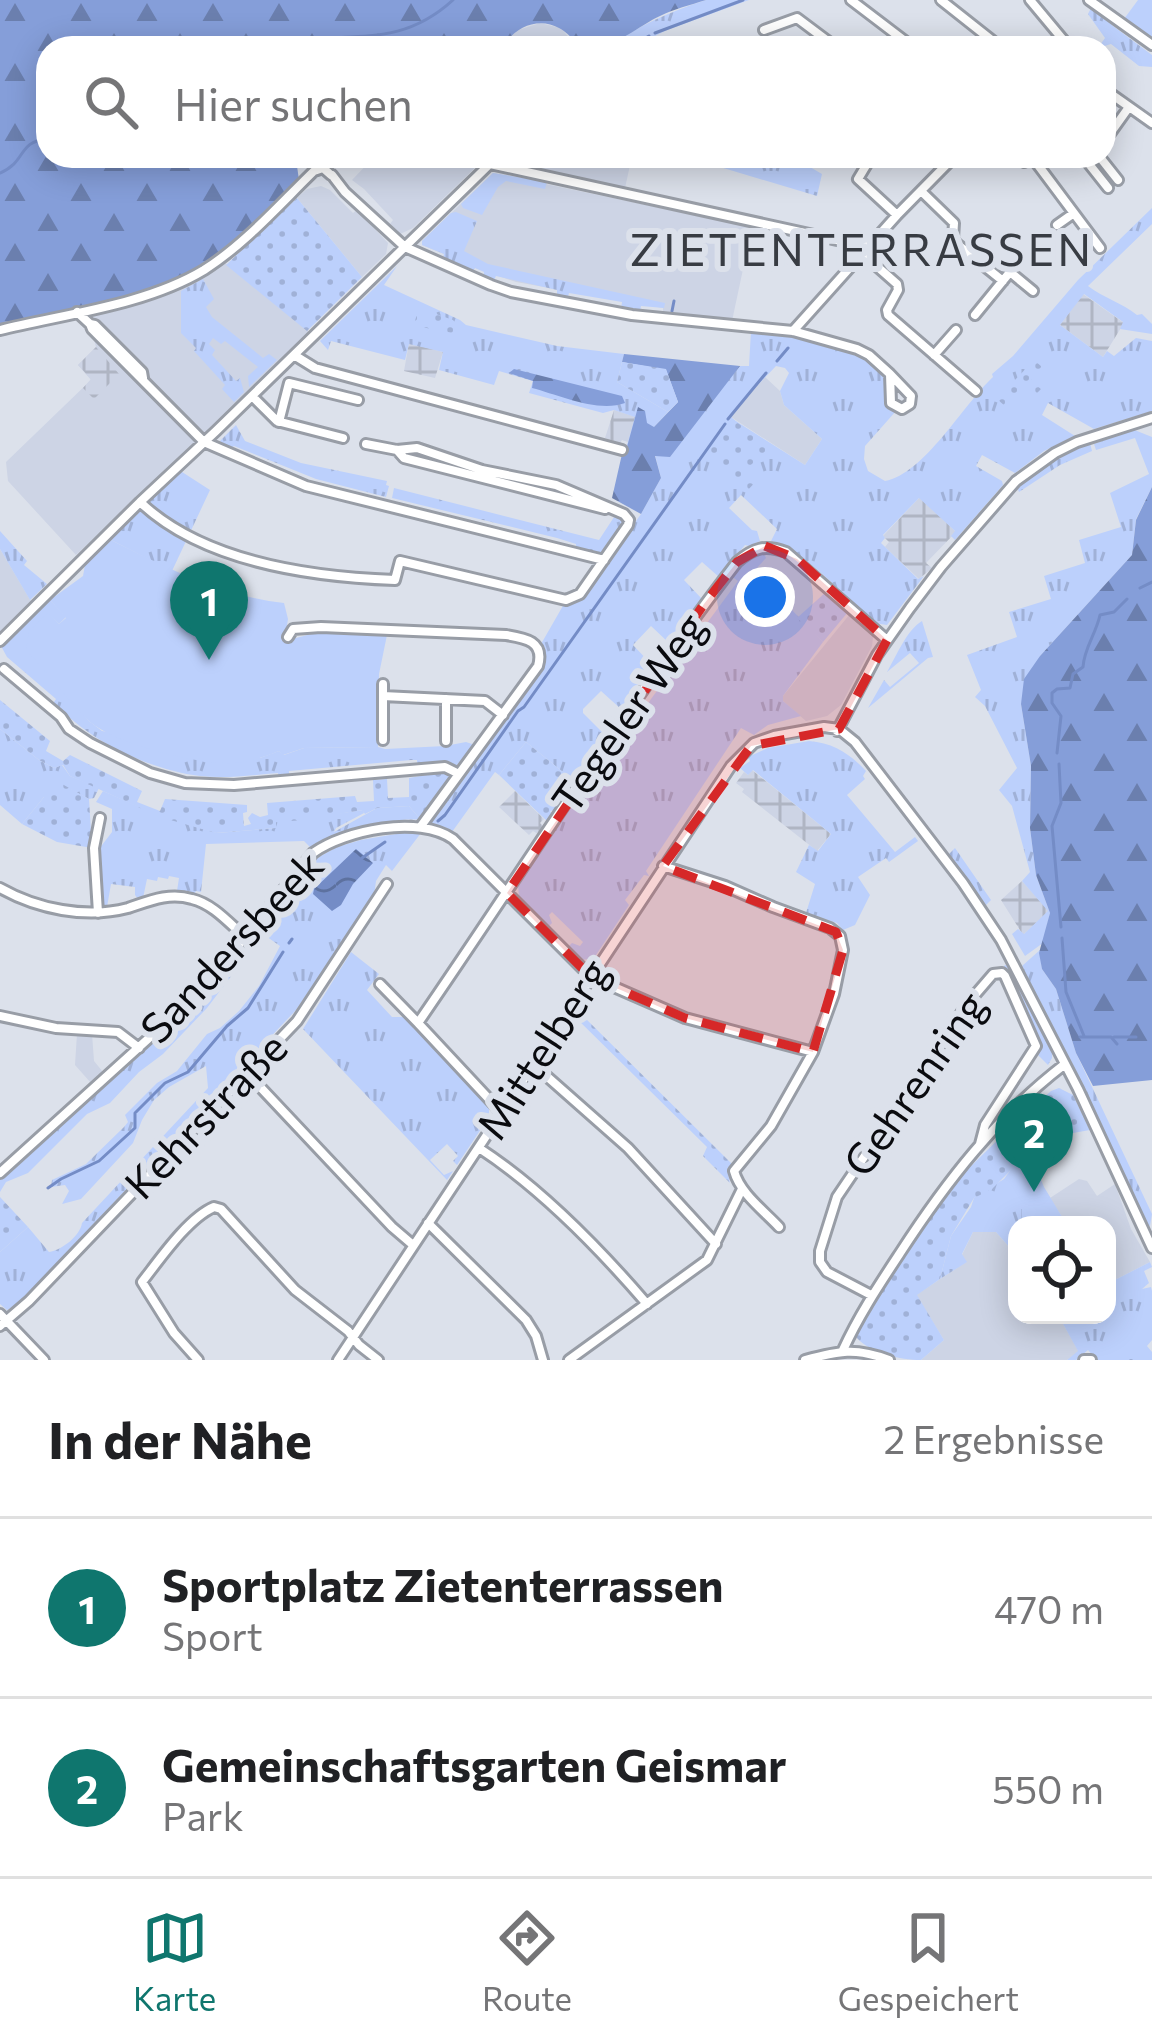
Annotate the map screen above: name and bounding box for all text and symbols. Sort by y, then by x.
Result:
search box [36,36,1116,168]
icon: search [78,69,144,135]
text: Hier suchen [174,75,413,130]
district label: ZIETENTERRASSEN [630,220,1094,275]
pin: 1 [170,561,248,660]
your location [735,567,795,627]
street label: Tegeler Weg [539,602,715,822]
street label: Sandersbeek [128,839,333,1053]
street label: Mittelberg [464,948,619,1148]
street label: Gehrenring [831,980,996,1185]
street label: Kehrstraße [113,1021,297,1209]
pin: 2 [995,1093,1073,1192]
map controls [1008,1216,1116,1324]
button: locate [1008,1216,1116,1324]
text: In der Nähe [48,1407,312,1470]
text: 2 Ergebnisse [883,1414,1104,1462]
text: Sportplatz Zietenterrassen [162,1556,724,1611]
text: 1 [78,1584,96,1632]
text: 470 m [994,1584,1104,1632]
text: Sport [162,1611,263,1659]
text: Gemeinschaftsgarten Geismar [162,1736,787,1791]
text: 2 [76,1764,98,1812]
text: 550 m [992,1764,1104,1812]
text: Park [162,1791,244,1839]
tab: Karte [133,1905,216,2018]
tab: Route [482,1905,572,2018]
tab: Gespeichert [838,1905,1019,2018]

